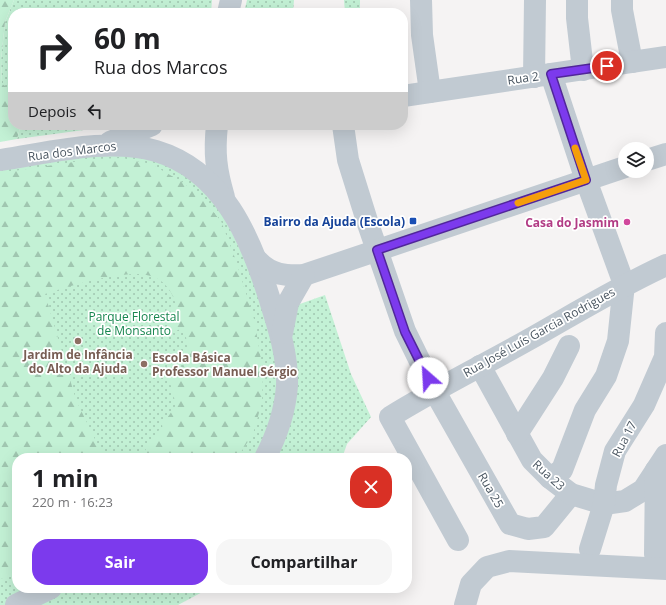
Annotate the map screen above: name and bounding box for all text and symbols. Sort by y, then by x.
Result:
text: 60 m [94,19,161,57]
icon: right [28,24,80,76]
pin [590,49,624,83]
text: Rua dos Marcos [94,55,228,79]
icon: arrive [596,55,618,77]
street label: Rua 2 [506,67,540,89]
icon: left [84,100,106,122]
text: Depois [28,101,76,121]
street label: Rua dos Marcos [27,137,117,165]
map controls [618,142,654,178]
button: layers [618,142,654,178]
place label: Bairro da Ajuda (Escola) [264,213,405,230]
place label: Casa do Jasmim [525,214,619,231]
marker: Bairro da Ajuda (Escola) [408,216,418,226]
marker: Casa do Jasmim [622,217,632,227]
street label: Rua José Luís Garcia Rodrigues [460,283,618,381]
park label: Parque Florestal de Monsanto [88,308,180,339]
marker: Jardim de Infância do Alto da Ajuda [73,336,83,346]
place label: Jardim de Infância do Alto da Ajuda [22,346,133,377]
place label: Escola Básica Professor Manuel Sérgio [152,349,297,380]
position arrow [407,357,449,399]
marker: Escola Básica Professor Manuel Sérgio [139,359,149,369]
street label: Rua 17 [608,418,641,460]
street label: Rua 23 [529,456,569,494]
text: 1 min [32,461,99,494]
button: close [350,466,392,508]
street label: Rua 25 [474,469,508,511]
text: 220 m · 16:23 [32,493,113,511]
button: Sair [32,539,208,585]
button: Compartilhar [216,539,392,585]

